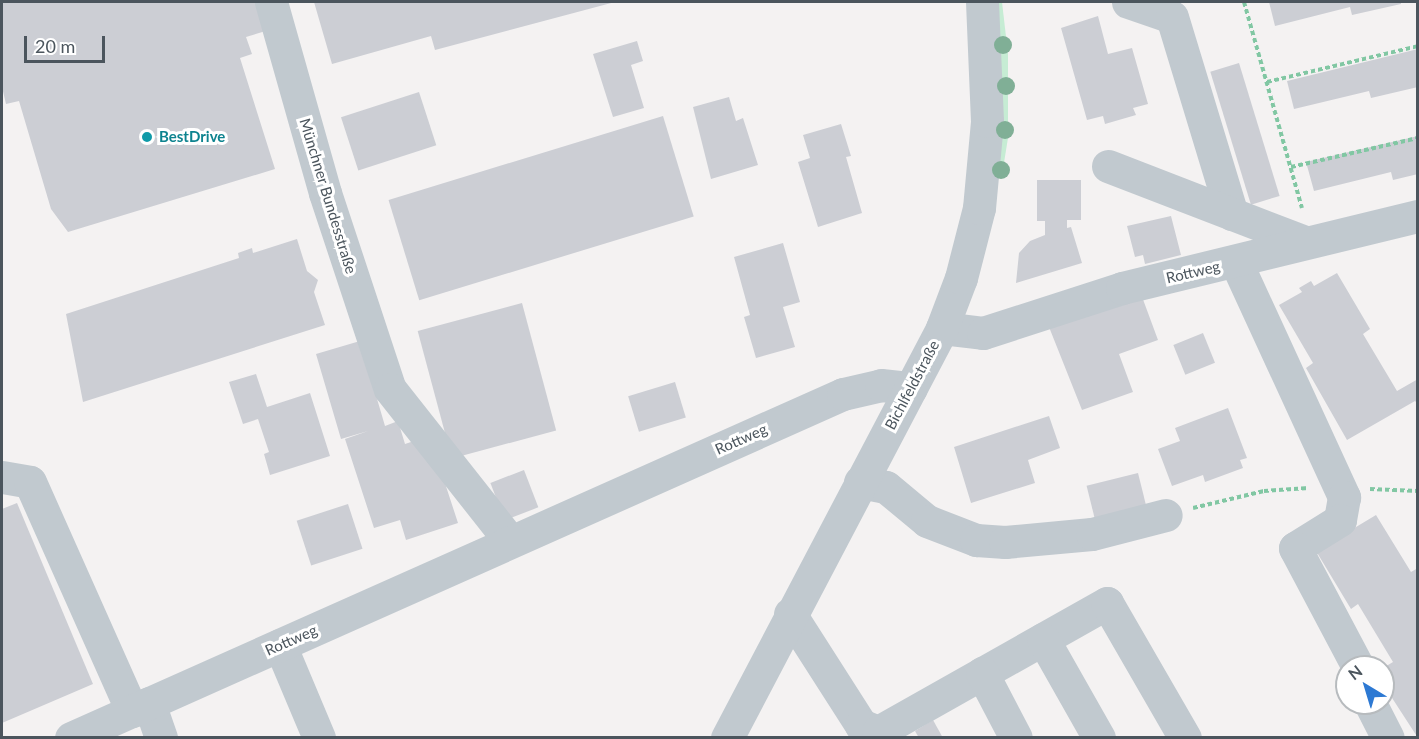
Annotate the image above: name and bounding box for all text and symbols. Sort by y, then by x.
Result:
scale bar [27,24,108,62]
text: 20 m [35,35,75,57]
street label: Münchner Bundesstraße [296,116,360,276]
place label: BestDrive [159,128,225,146]
marker: BestDrive [140,130,154,144]
street label: Rottweg [1164,257,1222,287]
street label: Bichlfeldstraße [881,337,943,433]
street label: Rottweg [712,420,770,458]
street label: Rottweg [262,621,320,659]
north arrow [1335,655,1395,715]
text: N [1344,661,1366,683]

